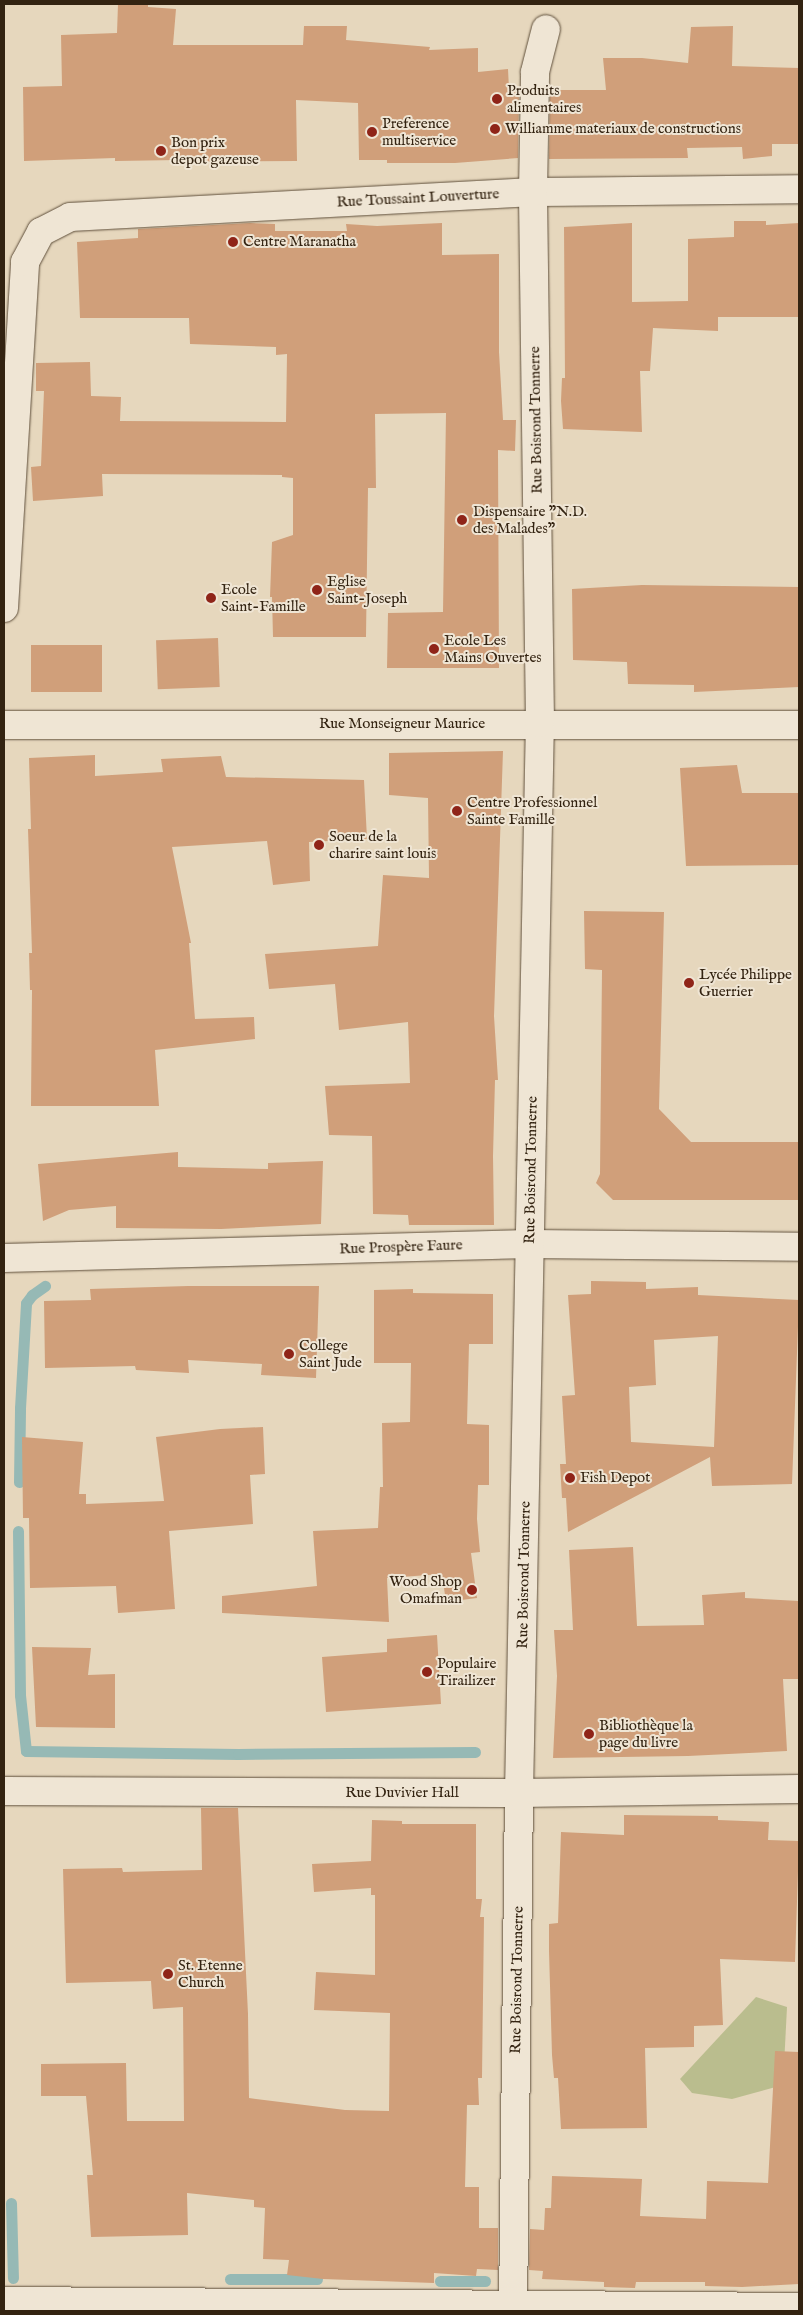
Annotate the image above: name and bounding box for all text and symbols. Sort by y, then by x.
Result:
place label: Produits alimentaires [507,81,581,116]
marker: Produits alimentaires [491,93,503,105]
place label: Preference multiservice [382,114,456,149]
place label: Williamme materiaux de constructions [505,120,741,138]
marker: Williamme materiaux de constructions [489,123,501,135]
marker: Preference multiservice [366,126,378,138]
place label: Bon prix depot gazeuse [171,133,259,168]
marker: Bon prix depot gazeuse [155,145,167,157]
street label: Rue Toussaint Louverture [336,185,500,211]
place label: Centre Maranatha [243,233,356,251]
marker: Centre Maranatha [227,236,239,248]
street label: Rue Boisrond Tonnerre [526,346,546,494]
place label: Dispensaire "N.D. des Malades" [473,502,587,537]
marker: Dispensaire "N.D. des Malades" [455,513,469,527]
place label: Eglise Saint-Joseph [327,572,407,607]
place label: Ecole Saint-Famille [221,580,306,615]
marker: Eglise Saint-Joseph [311,584,323,596]
marker: Ecole Saint-Famille [205,592,217,604]
place label: Ecole Les Mains Ouvertes [444,631,542,666]
marker: Ecole Les Mains Ouvertes [428,643,440,655]
street label: Rue Monseigneur Maurice [319,715,485,733]
place label: Centre Professionnel Sainte Famille [467,793,597,828]
marker: Centre Professionnel Sainte Famille [451,805,463,817]
place label: Soeur de la charire saint louis [329,827,436,862]
marker: Soeur de la charire saint louis [313,839,325,851]
place label: Lycée Philippe Guerrier [699,965,792,1000]
marker: Lycée Philippe Guerrier [683,977,695,989]
street label: Rue Boisrond Tonnerre [521,1096,541,1244]
street label: Rue Prospère Faure [339,1236,463,1258]
place label: College Saint Jude [299,1336,362,1371]
marker: College Saint Jude [283,1348,295,1360]
place label: Fish Depot [580,1469,650,1487]
marker: Fish Depot [564,1472,576,1484]
street label: Rue Boisrond Tonnerre [514,1501,534,1649]
place label: Wood Shop Omafman [389,1572,462,1607]
marker: Wood Shop Omafman [466,1584,478,1596]
place label: Populaire Tirailizer [437,1654,496,1689]
marker: Populaire Tirailizer [421,1666,433,1678]
place label: Bibliothèque la page du livre [599,1716,693,1751]
marker: Bibliothèque la page du livre [583,1728,595,1740]
street label: Rue Duvivier Hall [345,1784,459,1802]
street label: Rue Boisrond Tonnerre [507,1906,527,2054]
place label: St. Etenne Church [178,1956,243,1991]
marker: St. Etenne Church [162,1968,174,1980]

